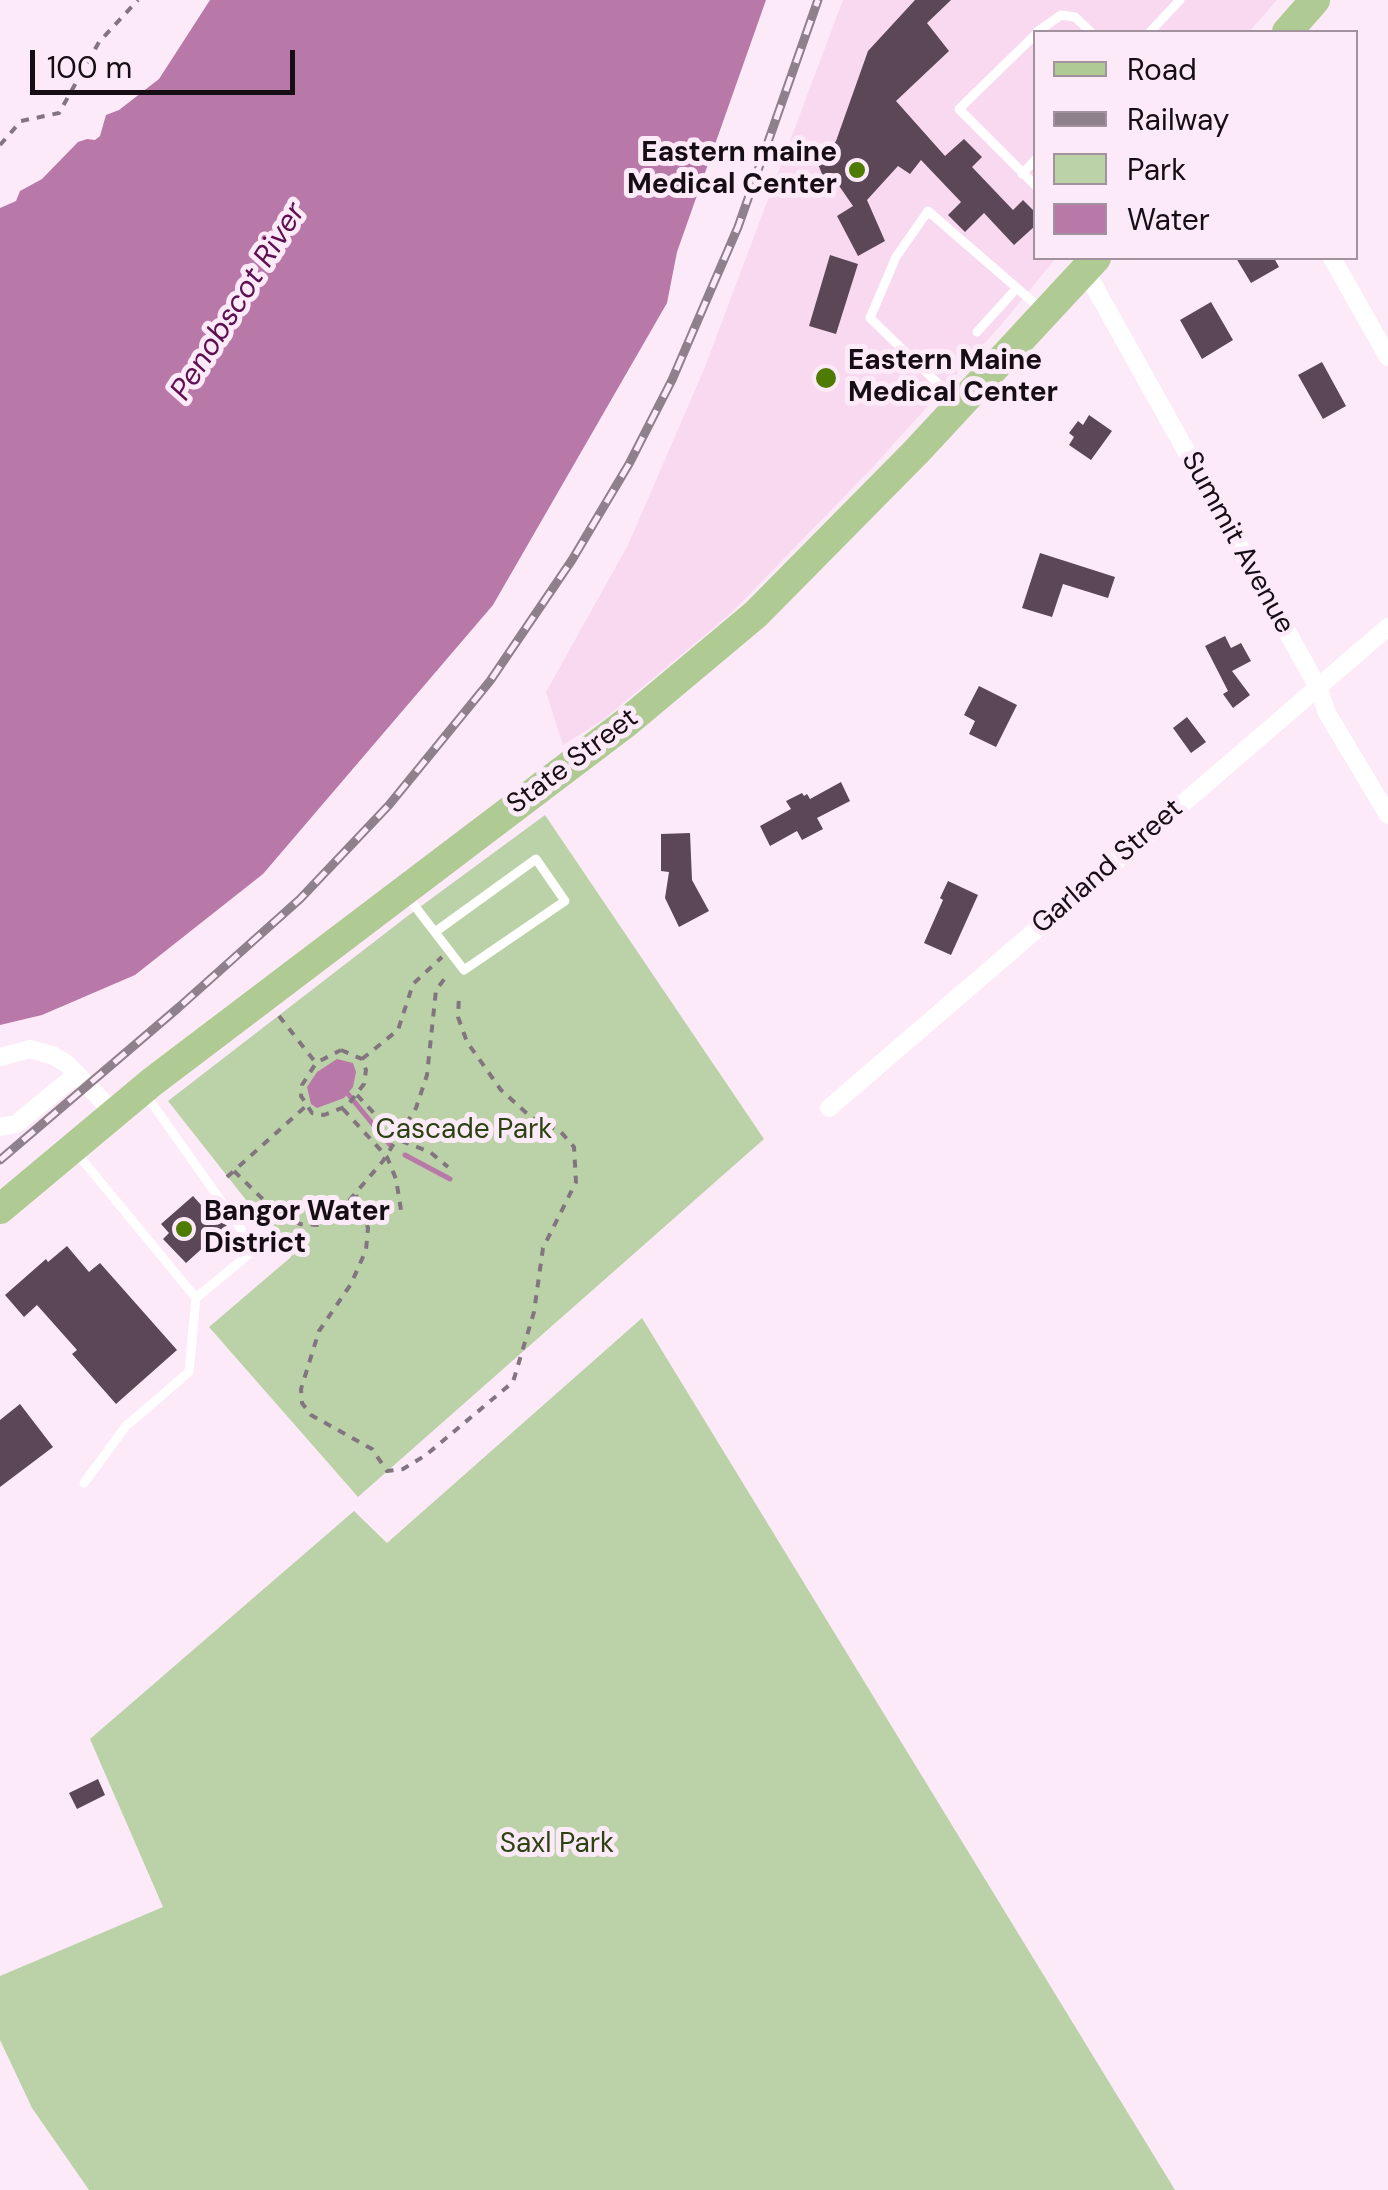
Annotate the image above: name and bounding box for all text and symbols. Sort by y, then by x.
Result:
scale bar [35,30,300,92]
legend [1033,30,1358,260]
text: 100 m [47,48,132,87]
text: Road [1127,50,1197,89]
text: Railway [1127,100,1230,139]
place label: Eastern maine Medical Center [627,137,837,203]
text: Park [1127,150,1186,189]
marker: Eastern maine Medical Center [846,159,868,181]
water label: Penobscot River [164,197,314,407]
text: Water [1127,200,1210,239]
place label: Eastern Maine Medical Center [848,345,1058,411]
marker: Eastern Maine Medical Center [813,365,839,391]
street label: Summit Avenue [1173,446,1301,640]
street label: State Street [501,702,645,822]
street label: Garland Street [1026,792,1190,942]
park label: Cascade Park [376,1114,552,1148]
place label: Bangor Water District [204,1196,390,1262]
marker: Bangor Water District [173,1218,195,1240]
park label: Saxl Park [500,1828,614,1862]

